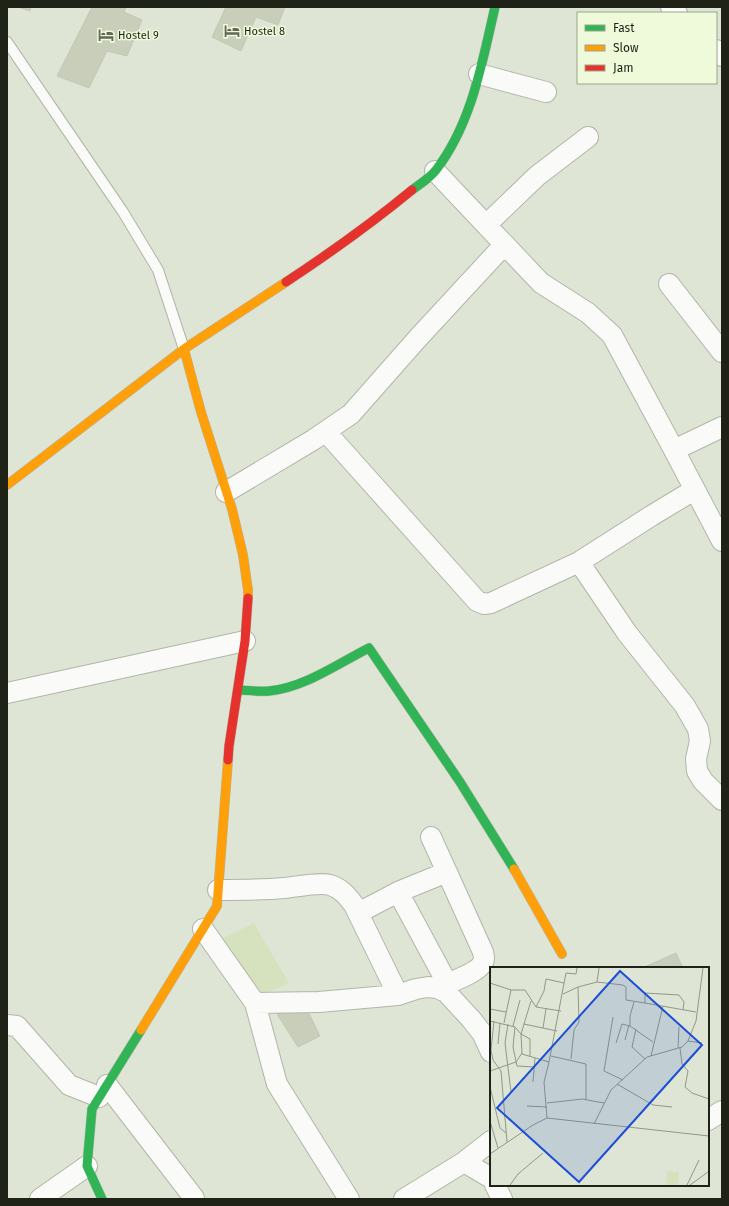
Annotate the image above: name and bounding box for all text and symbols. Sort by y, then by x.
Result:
legend [577,12,717,84]
text: Fast [613,21,635,35]
hotel icon: Hostel 8 [223,22,241,40]
place label: Hostel 8 [244,25,285,38]
hotel icon: Hostel 9 [97,26,115,44]
place label: Hostel 9 [118,29,159,42]
text: Slow [613,41,639,55]
text: Jam [613,61,633,75]
inset map [490,967,709,1186]

